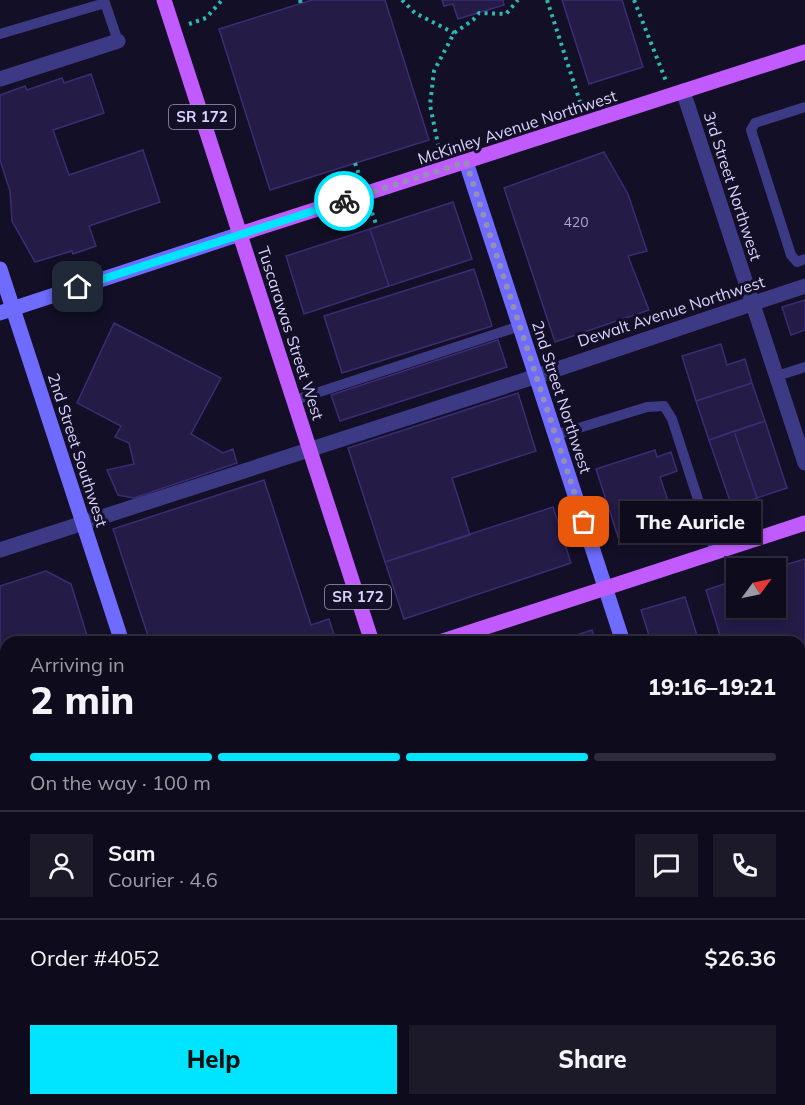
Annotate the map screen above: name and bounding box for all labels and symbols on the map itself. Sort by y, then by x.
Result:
street label: McKinley Avenue Northwest [415,85,619,169]
road number: SR 172 [169,105,235,129]
street label: 3rd Street Northwest [699,109,767,263]
courier [314,171,374,231]
house number: 420 [563,213,589,231]
street label: Tuscarawas Street West [253,244,329,423]
pin [52,261,103,312]
street label: Dewalt Avenue Northwest [575,271,767,351]
street label: 2nd Street Northwest [528,318,596,476]
street label: 2nd Street Southwest [44,371,112,530]
pin [558,496,609,547]
callout: The Auricle [620,501,761,543]
north arrow [726,558,786,618]
road number: SR 172 [325,585,391,609]

